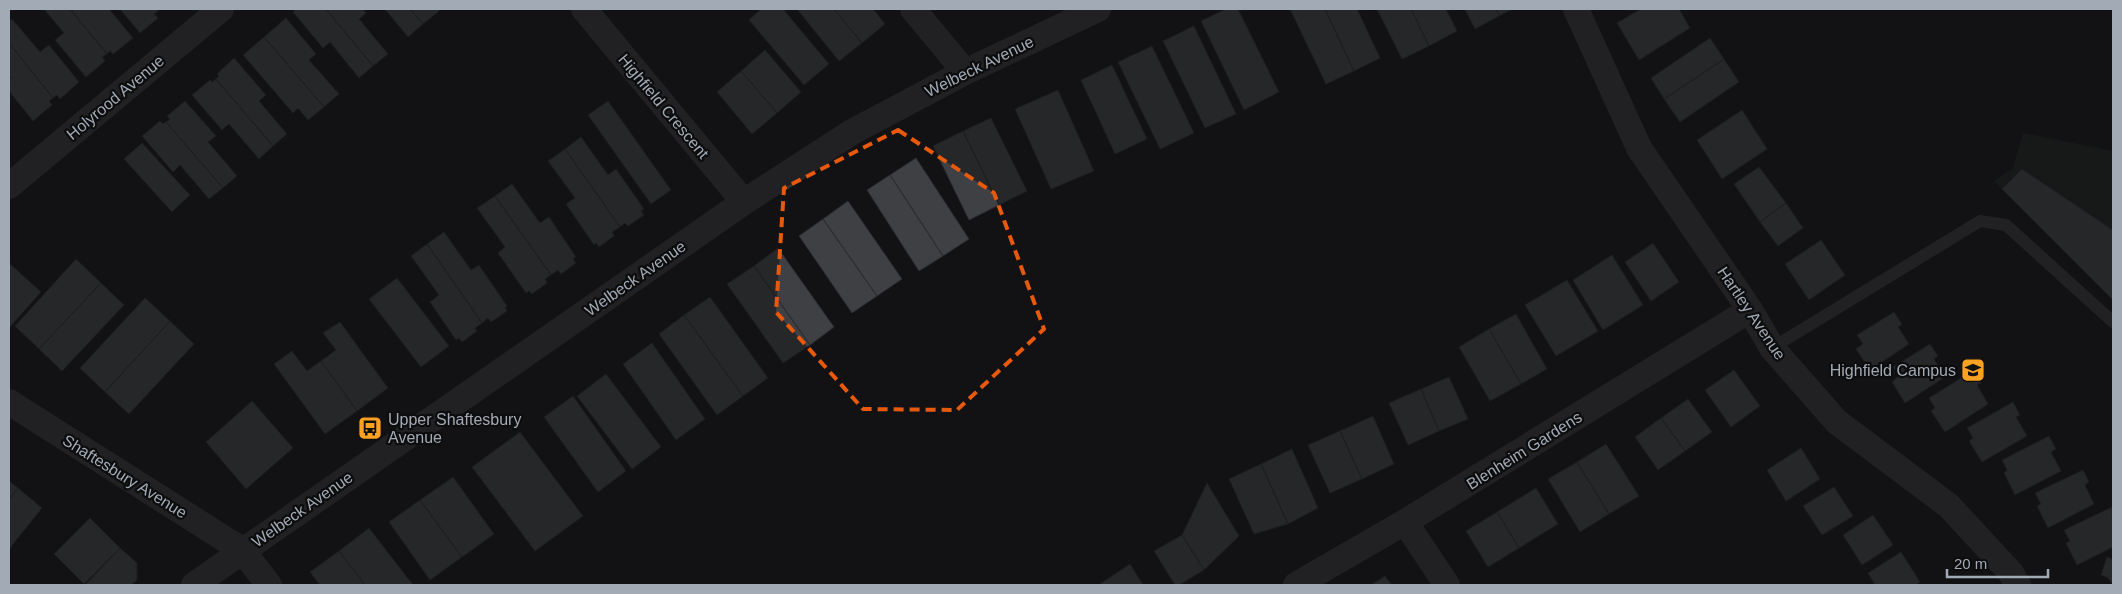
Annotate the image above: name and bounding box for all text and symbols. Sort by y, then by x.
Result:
street label: Welbeck Avenue [922,33,1036,100]
street label: Highfield Crescent [615,51,712,162]
street label: Holyrood Avenue [63,52,167,143]
street label: Welbeck Avenue [582,237,689,319]
street label: Hartley Avenue [1714,264,1789,363]
school or university icon: Highfield Campus [1960,357,1986,383]
place label: Highfield Campus [1830,362,1956,379]
street label: Blenheim Gardens [1464,408,1585,493]
place label: Upper Shaftesbury Avenue [388,411,521,446]
bus stop icon: Upper Shaftesbury Avenue [357,415,383,441]
street label: Shaftesbury Avenue [60,431,190,522]
street label: Welbeck Avenue [249,468,356,550]
scale bar [1947,546,2048,578]
text: 20 m [1954,555,1987,572]

